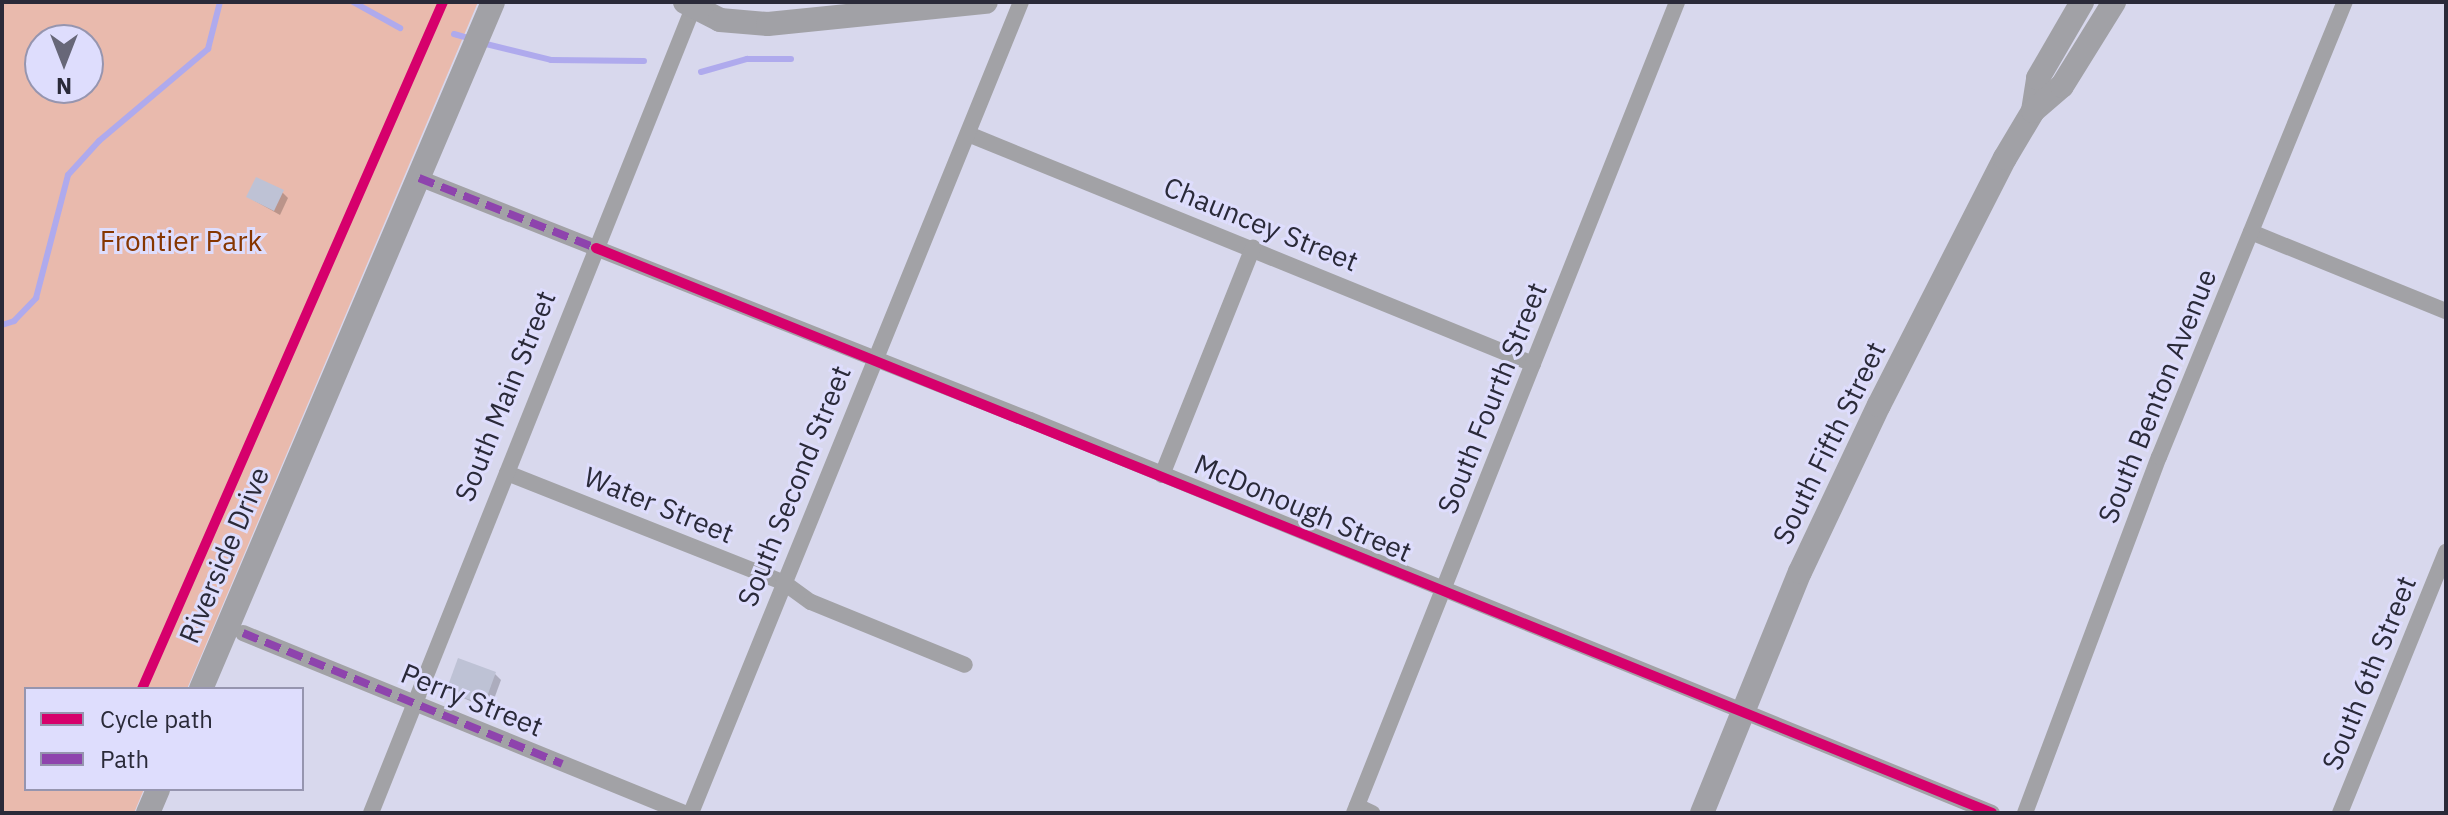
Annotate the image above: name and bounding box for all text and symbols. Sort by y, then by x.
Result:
north arrow [24,24,104,104]
text: N [56,72,72,101]
street label: Chauncey Street [1159,170,1363,278]
park label: Frontier Park [100,224,262,258]
street label: South Benton Avenue [2091,264,2223,528]
street label: South Fourth Street [1430,278,1554,518]
street label: South Main Street [447,286,563,506]
street label: South Fifth Street [1765,336,1893,550]
street label: South Second Street [730,361,858,611]
street label: McDonough Street [1189,447,1417,569]
street label: Water Street [579,460,739,550]
street label: Riverside Drive [172,462,276,648]
street label: South 6th Street [2315,571,2423,775]
street label: Perry Street [396,656,548,744]
legend [24,687,304,791]
text: Cycle path [100,703,213,735]
text: Path [100,743,149,775]

